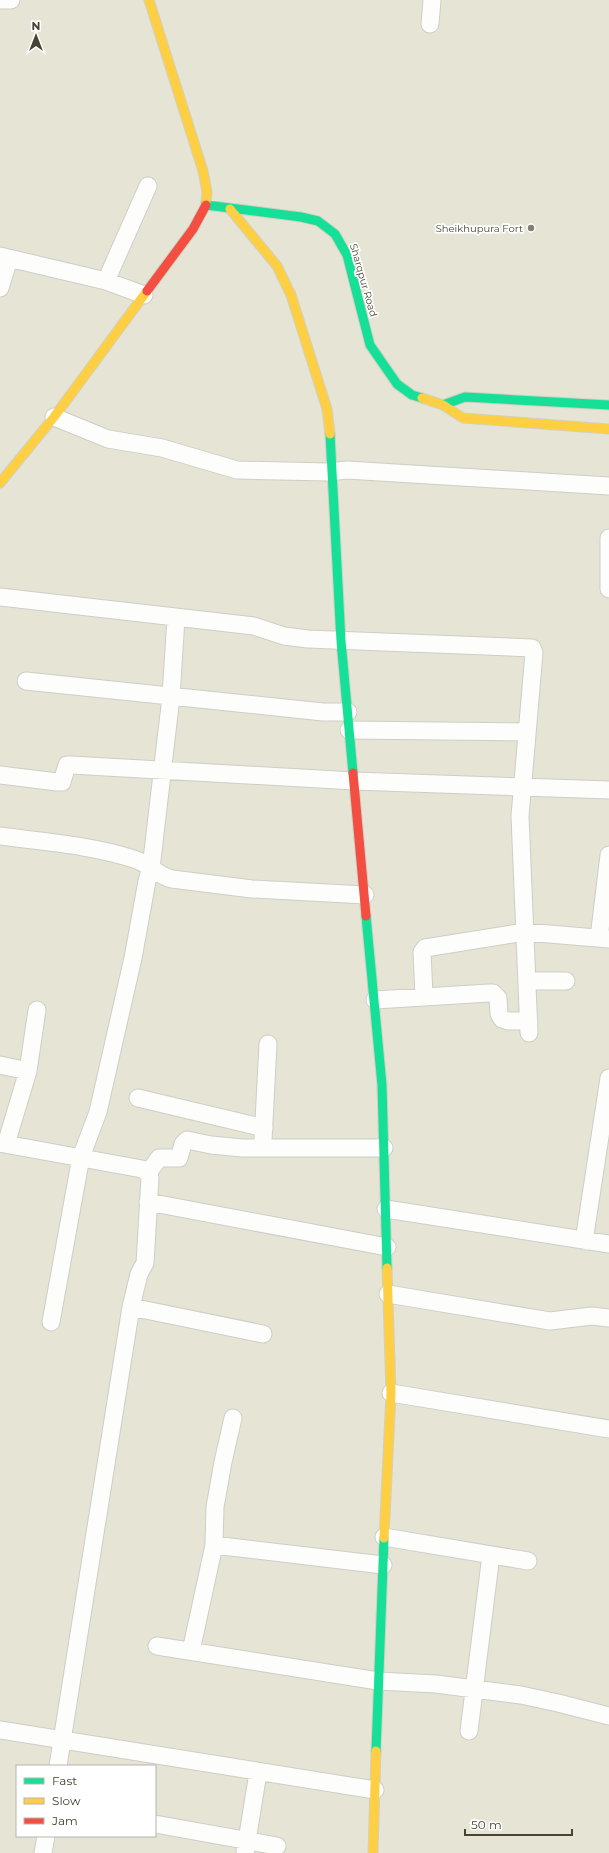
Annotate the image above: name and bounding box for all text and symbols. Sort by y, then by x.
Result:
north arrow [16,16,56,56]
text: N [32,19,40,33]
place label: Sheikhupura Fort [436,222,523,235]
marker: Sheikhupura Fort [526,223,536,233]
street label: Sharqpur Road [347,242,380,318]
legend [16,1765,156,1837]
text: Fast [52,1773,77,1788]
text: Slow [52,1793,81,1808]
scale bar [465,1811,572,1837]
text: Jam [51,1813,78,1828]
text: 50 m [471,1817,502,1832]

